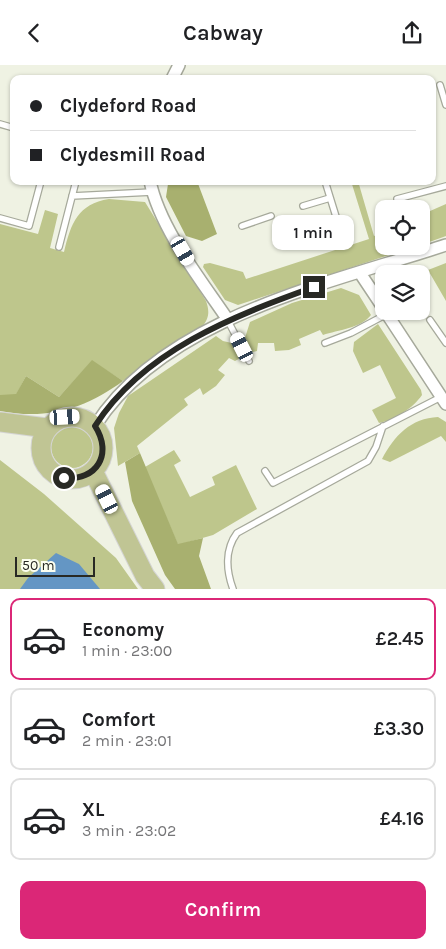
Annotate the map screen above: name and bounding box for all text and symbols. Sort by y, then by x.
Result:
icon: back [20,19,48,47]
icon: share [398,19,426,47]
text: Cabway [183,20,263,46]
text: Clydeford Road [60,95,197,117]
text: Clydesmill Road [60,144,206,166]
map controls [375,200,430,320]
button: locate [375,200,430,255]
callout: 1 min [273,215,355,249]
text: 1 min [293,223,333,242]
car [169,234,196,268]
button: layers [375,265,430,320]
route end [303,276,325,298]
car [228,330,255,364]
car [49,409,80,425]
route start [53,467,75,489]
car [93,482,120,516]
scale bar [15,554,95,577]
text: 50 m [22,557,55,574]
icon: car [22,617,67,662]
text: Economy [82,619,164,641]
text: £2.45 [375,628,424,650]
text: 1 min · 23:00 [82,641,172,660]
icon: car [22,707,67,752]
text: Comfort [82,709,156,731]
text: £3.30 [374,718,424,740]
text: 2 min · 23:01 [82,731,172,750]
icon: car [22,797,67,842]
text: XL [82,799,104,821]
text: £4.16 [380,808,424,830]
text: 3 min · 23:02 [82,821,176,840]
button: Confirm [20,881,426,939]

